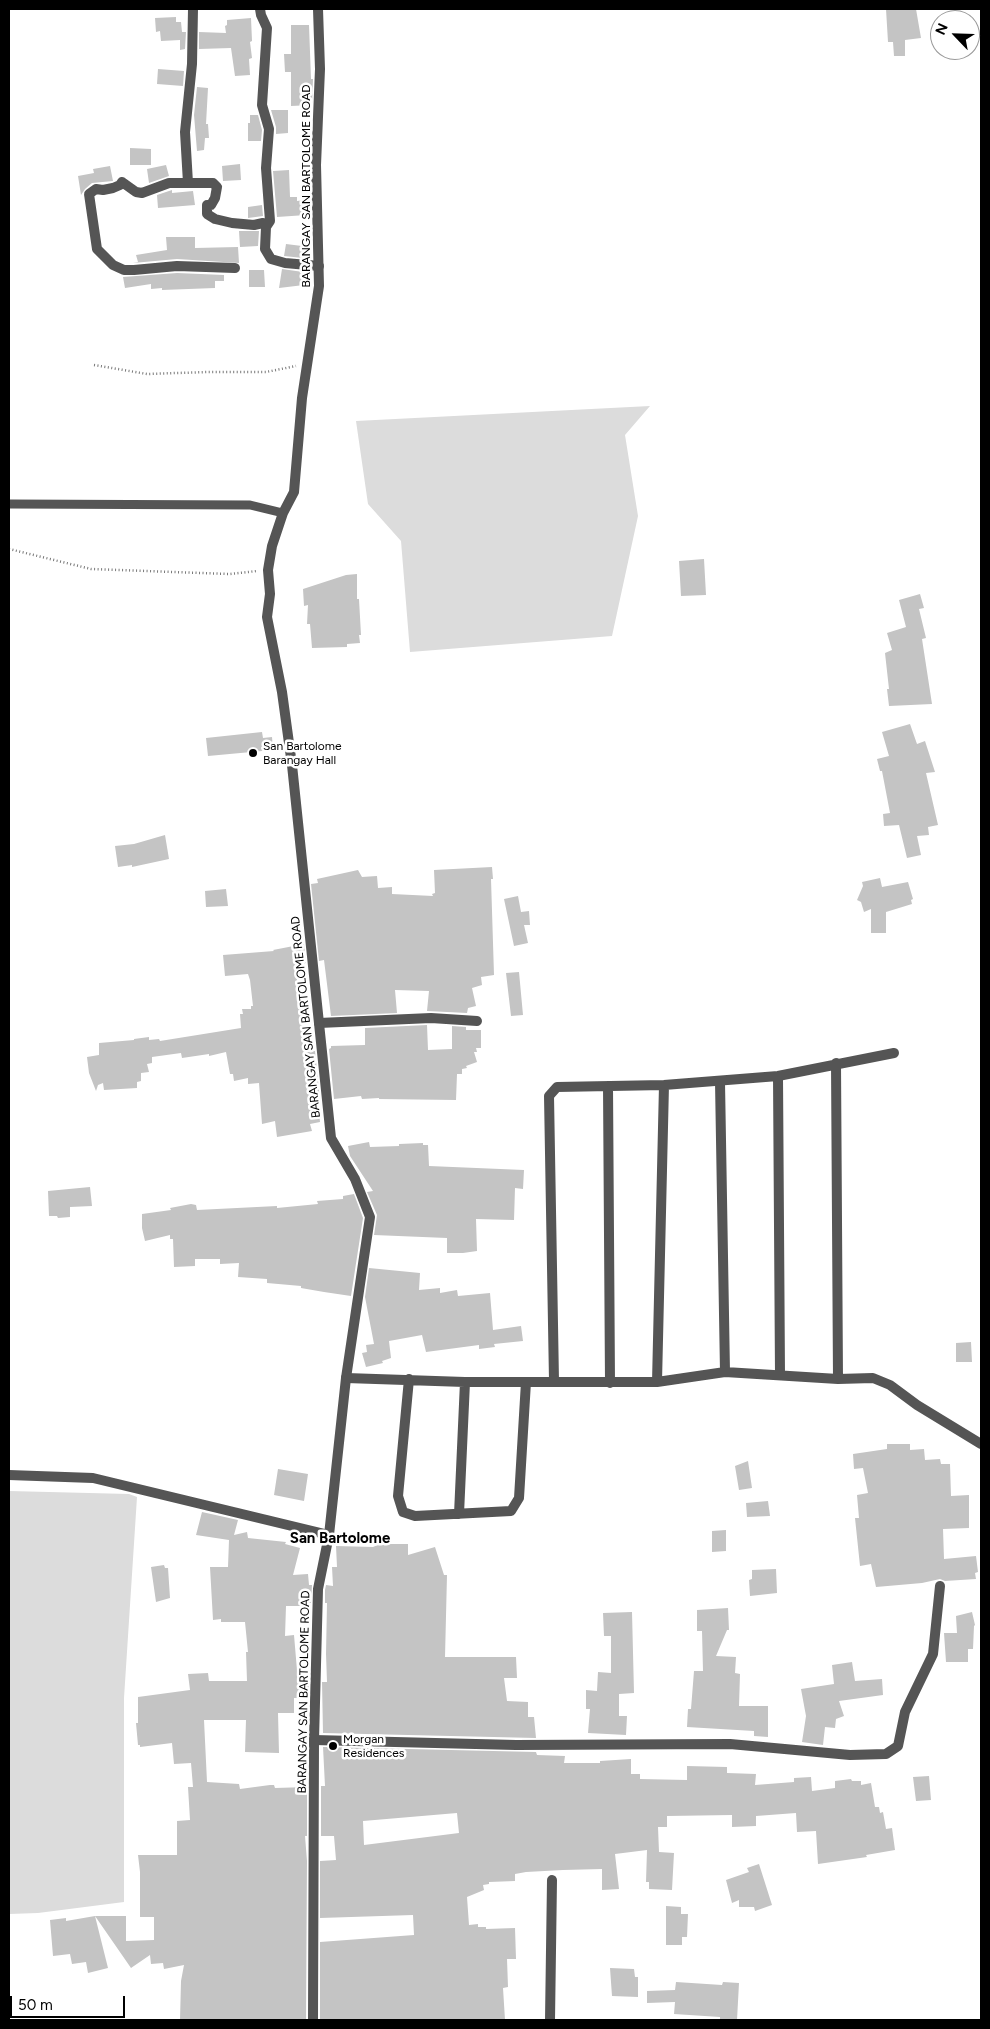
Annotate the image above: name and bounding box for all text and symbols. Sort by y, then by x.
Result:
north arrow [930,10,980,60]
text: N [932,21,952,38]
street label: BARANGAY SAN BARTOLOME ROAD [299,84,313,288]
place label: San Bartolome Barangay Hall [263,739,341,767]
marker: San Bartolome Barangay Hall [247,747,259,759]
street label: BARANGAY SAN BARTOLOME ROAD [288,915,324,1119]
district label: San Bartolome [290,1530,390,1548]
street label: BARANGAY SAN BARTOLOME ROAD [295,1590,313,1794]
place label: Morgan Residences [343,1732,404,1760]
marker: Morgan Residences [327,1740,339,1752]
scale bar [12,1986,128,2018]
text: 50 m [18,1996,53,2014]

